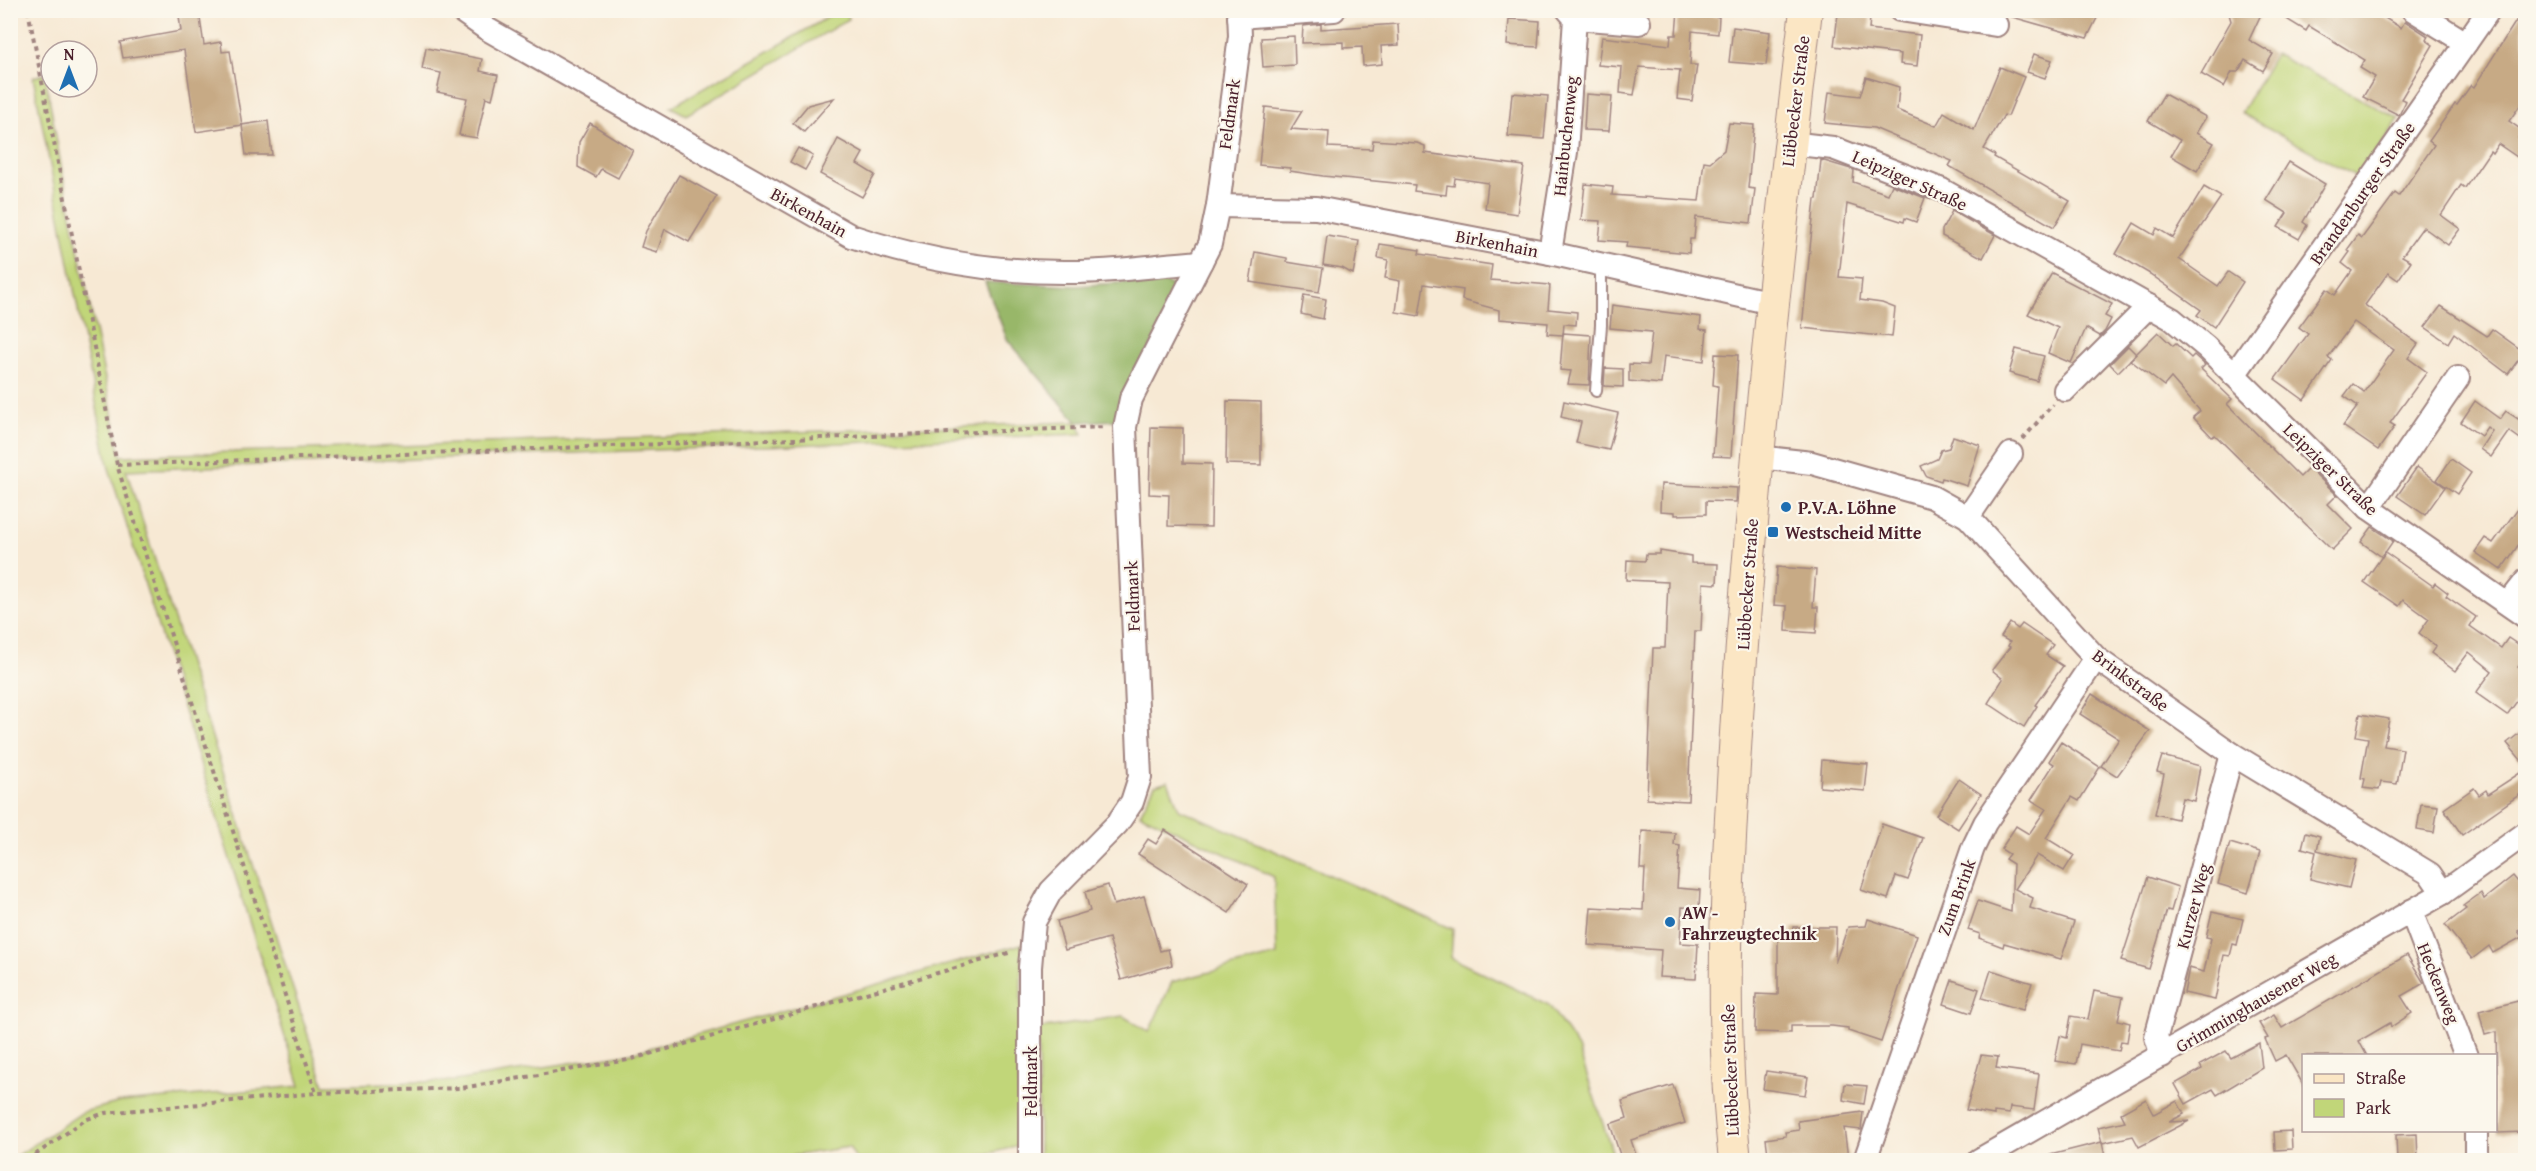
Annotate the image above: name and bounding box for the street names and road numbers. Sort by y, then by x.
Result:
street label: Lübbecker Straße [1774,34,1816,168]
street label: Hainbuchenweg [1545,74,1585,198]
street label: Feldmark [1211,76,1247,151]
street label: Brandenburger Straße [2302,116,2422,270]
street label: Leipziger Straße [1848,143,1972,217]
street label: Birkenhain [766,180,852,244]
street label: Birkenhain [1453,222,1541,264]
street label: Leipziger Straße [2277,416,2385,522]
street label: Lübbecker Straße [1729,517,1765,651]
street label: Feldmark [1117,559,1147,632]
street label: Brinkstraße [2087,642,2175,718]
street label: Zum Brink [1930,854,1983,939]
street label: Kurzer Weg [2169,860,2217,952]
street label: Heckenweg [2411,938,2467,1028]
street label: Grimminghausener Weg [2170,945,2342,1059]
street label: Lübbecker Straße [1714,1004,1746,1136]
street label: Feldmark [1017,1045,1044,1116]

